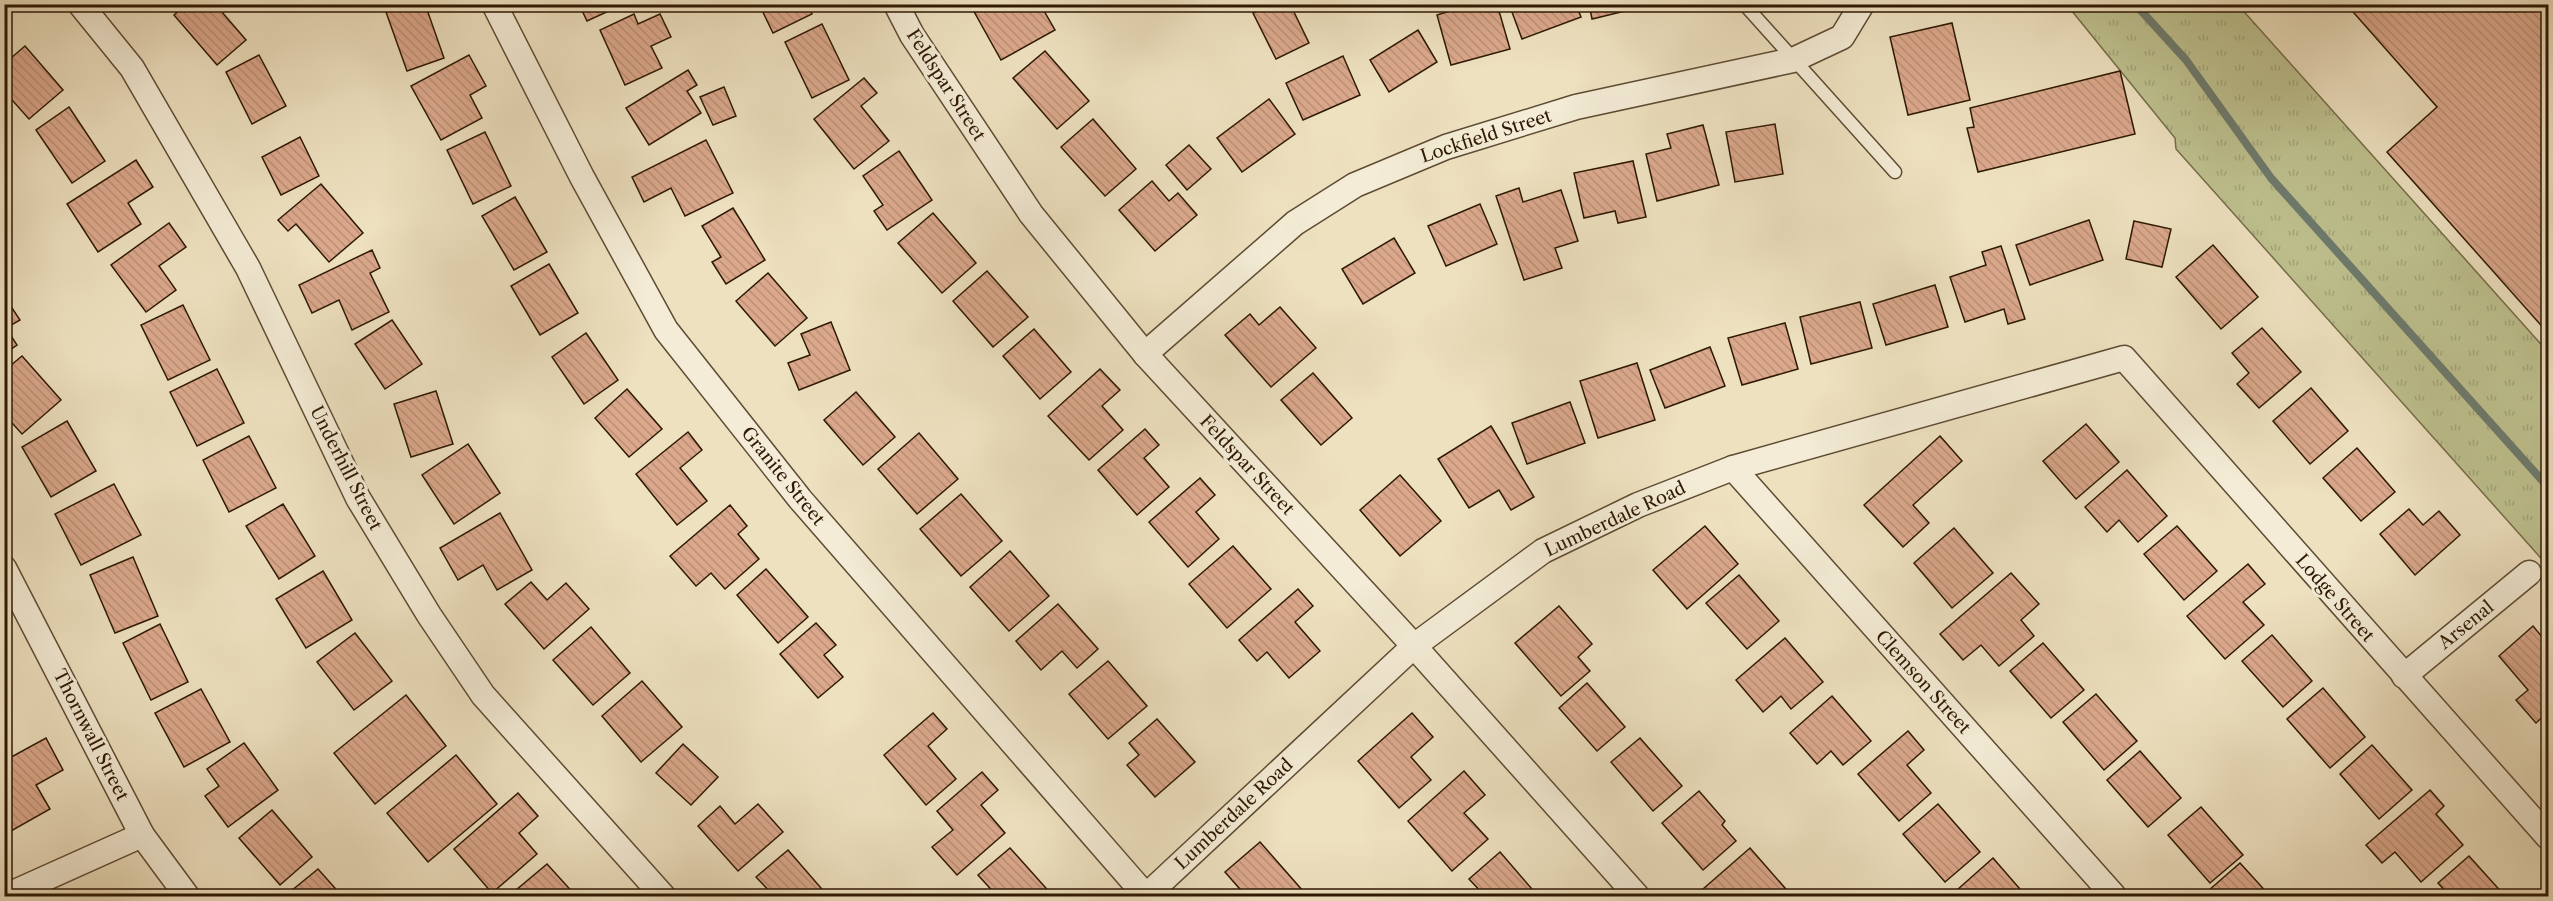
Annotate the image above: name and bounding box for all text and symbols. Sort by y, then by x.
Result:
street label: Feldspar Street [902,25,991,146]
street label: Lockfield Street [1418,104,1555,168]
street label: Underhill Street [305,402,387,534]
street label: Feldspar Street [1195,410,1299,520]
street label: Granite Street [737,422,830,530]
street label: Lumberdale Road [1541,477,1689,561]
street label: Lodge Street [2291,550,2380,647]
street label: Arsenal [2433,596,2498,655]
street label: Clemson Street [1871,626,1976,739]
street label: Thornwall Street [48,666,134,805]
street label: Lumberdale Road [1171,754,1298,874]

